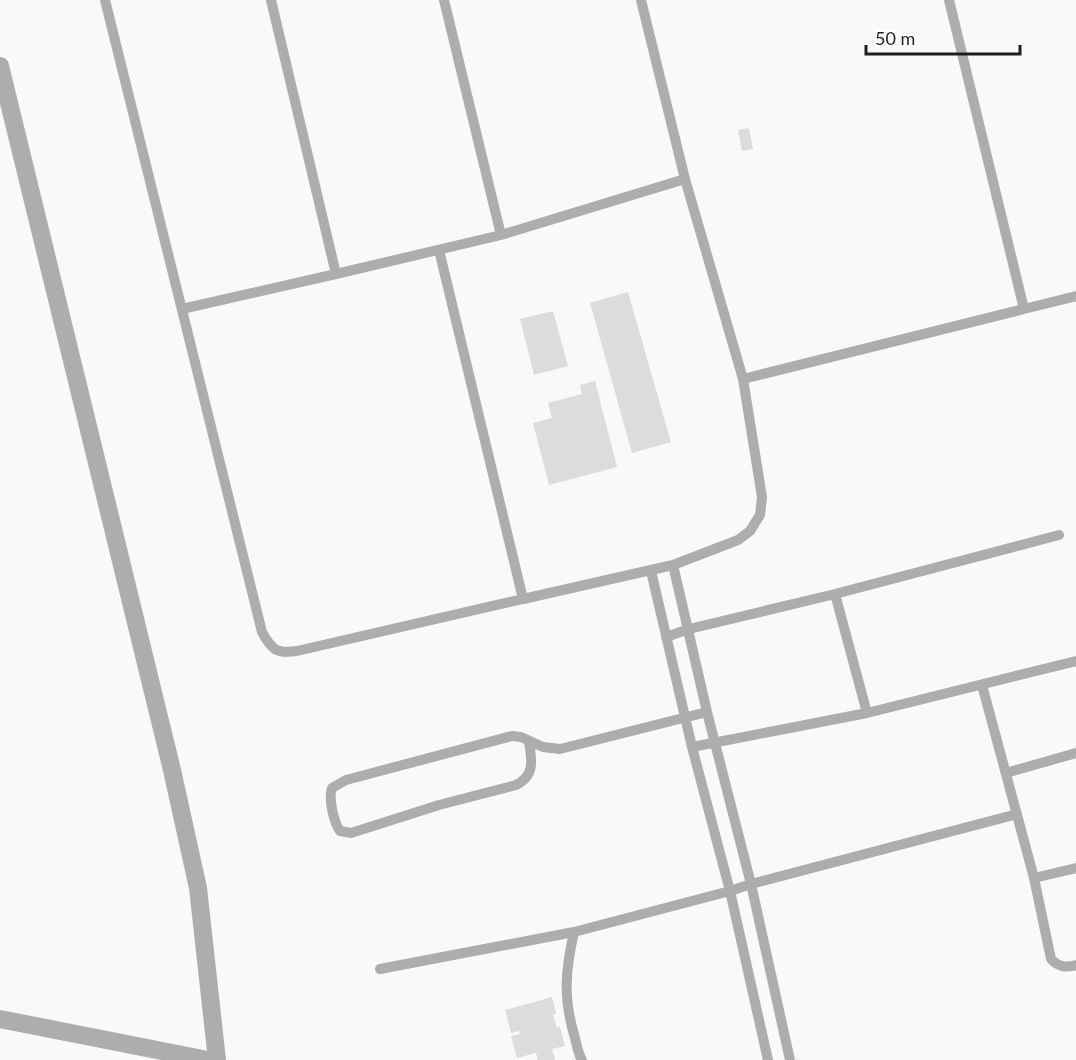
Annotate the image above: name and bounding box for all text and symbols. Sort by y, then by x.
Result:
scale bar [866,18,1020,56]
text: 50 m [875,27,915,49]

